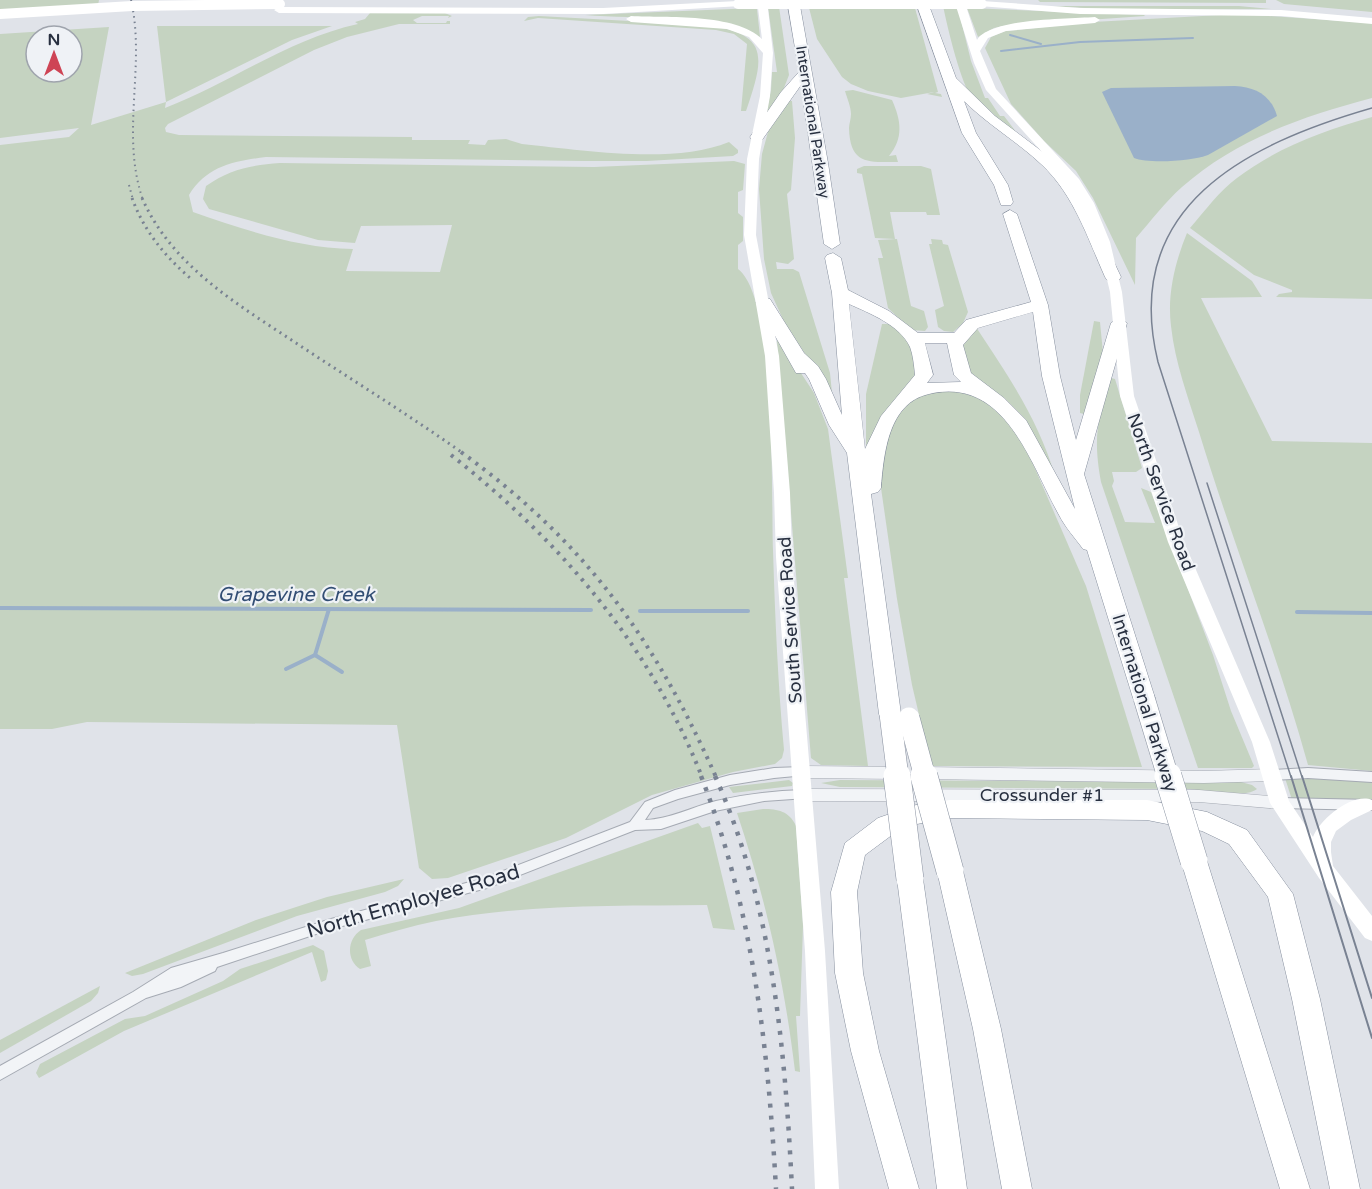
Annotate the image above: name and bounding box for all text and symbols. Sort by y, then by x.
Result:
north arrow [24,24,84,84]
text: N [48,30,60,50]
street label: International Parkway [792,44,834,200]
street label: North Service Road [1122,410,1200,574]
street label: South Service Road [773,536,807,704]
water label: Grapevine Creek [218,583,377,607]
street label: International Parkway [1107,611,1183,795]
street label: Crossunder #1 [980,784,1104,806]
street label: North Employee Road [304,859,523,944]

